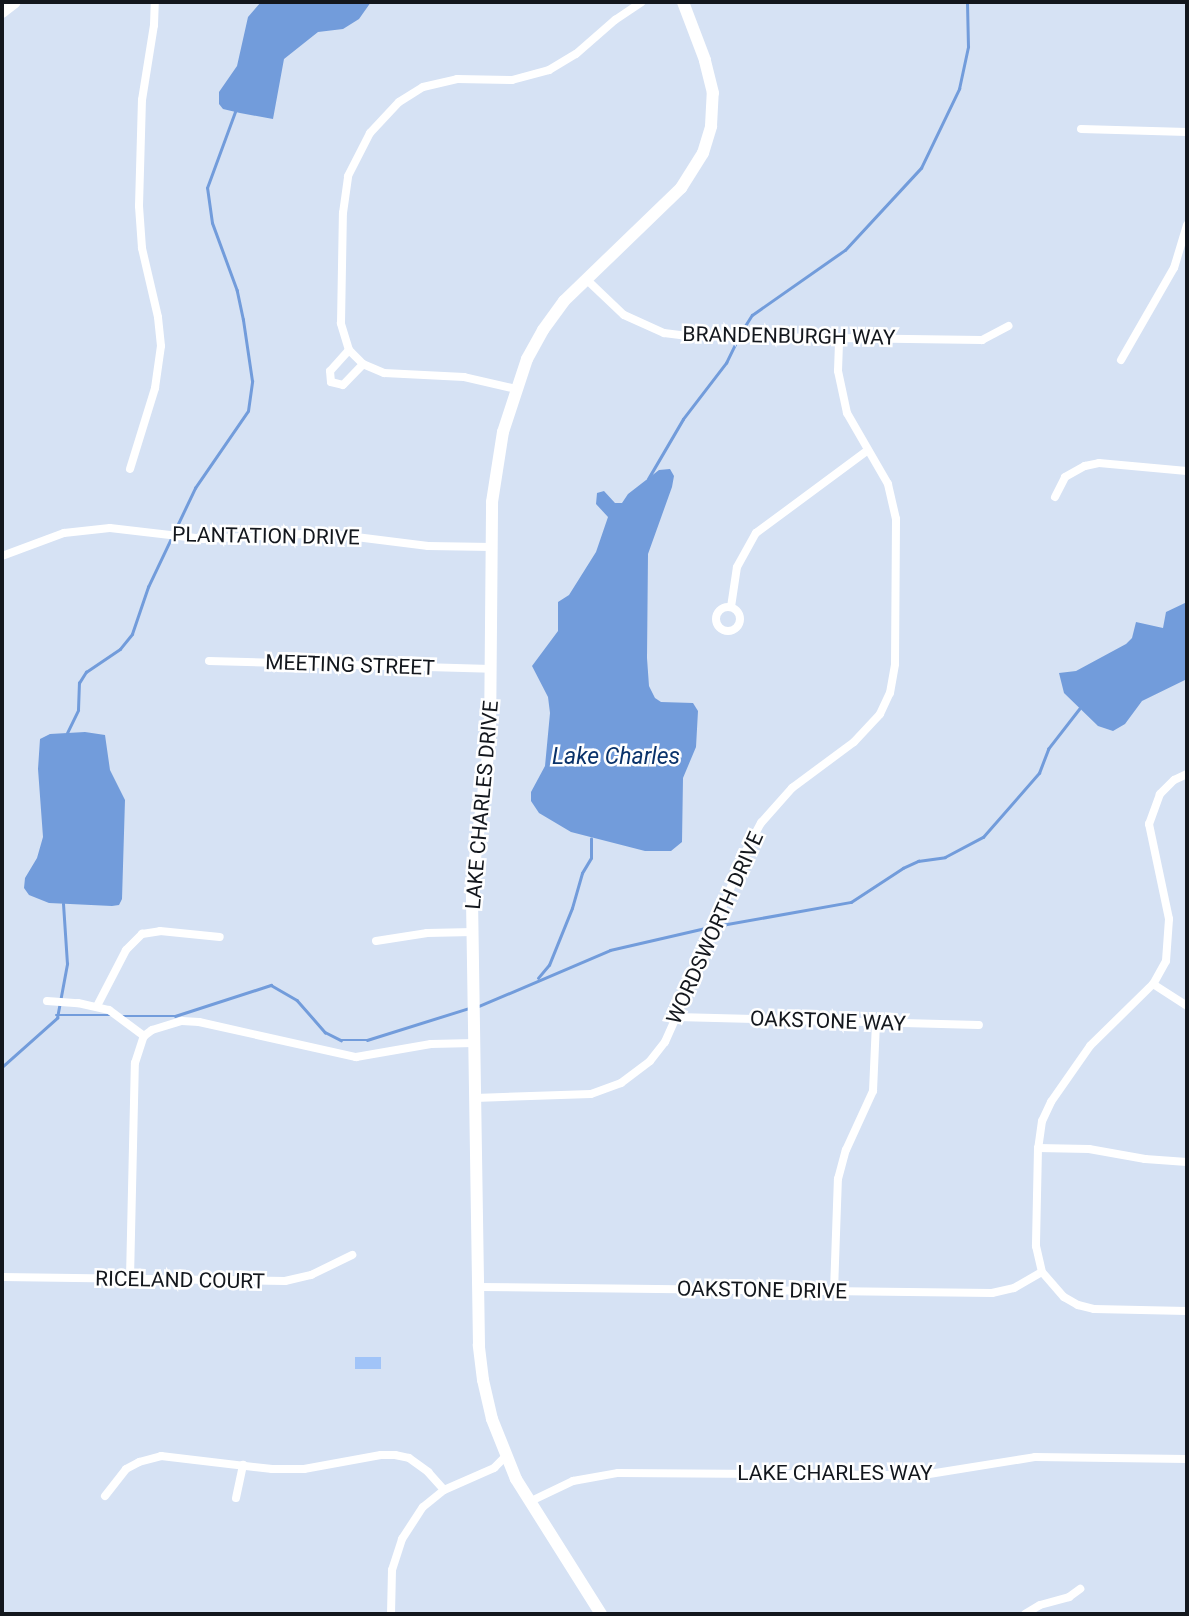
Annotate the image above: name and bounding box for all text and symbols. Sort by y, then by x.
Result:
street label: BRANDENBURGH WAY [682,322,896,350]
street label: PLANTATION DRIVE [172,522,360,550]
street label: MEETING STREET [265,649,435,681]
street label: LAKE CHARLES DRIVE [460,699,504,911]
water label: Lake Charles [552,743,680,771]
street label: WORDSWORTH DRIVE [661,828,769,1028]
street label: OAKSTONE WAY [750,1006,906,1036]
street label: RICELAND COURT [95,1266,265,1294]
street label: OAKSTONE DRIVE [677,1276,847,1304]
street label: LAKE CHARLES WAY [737,1460,933,1486]

